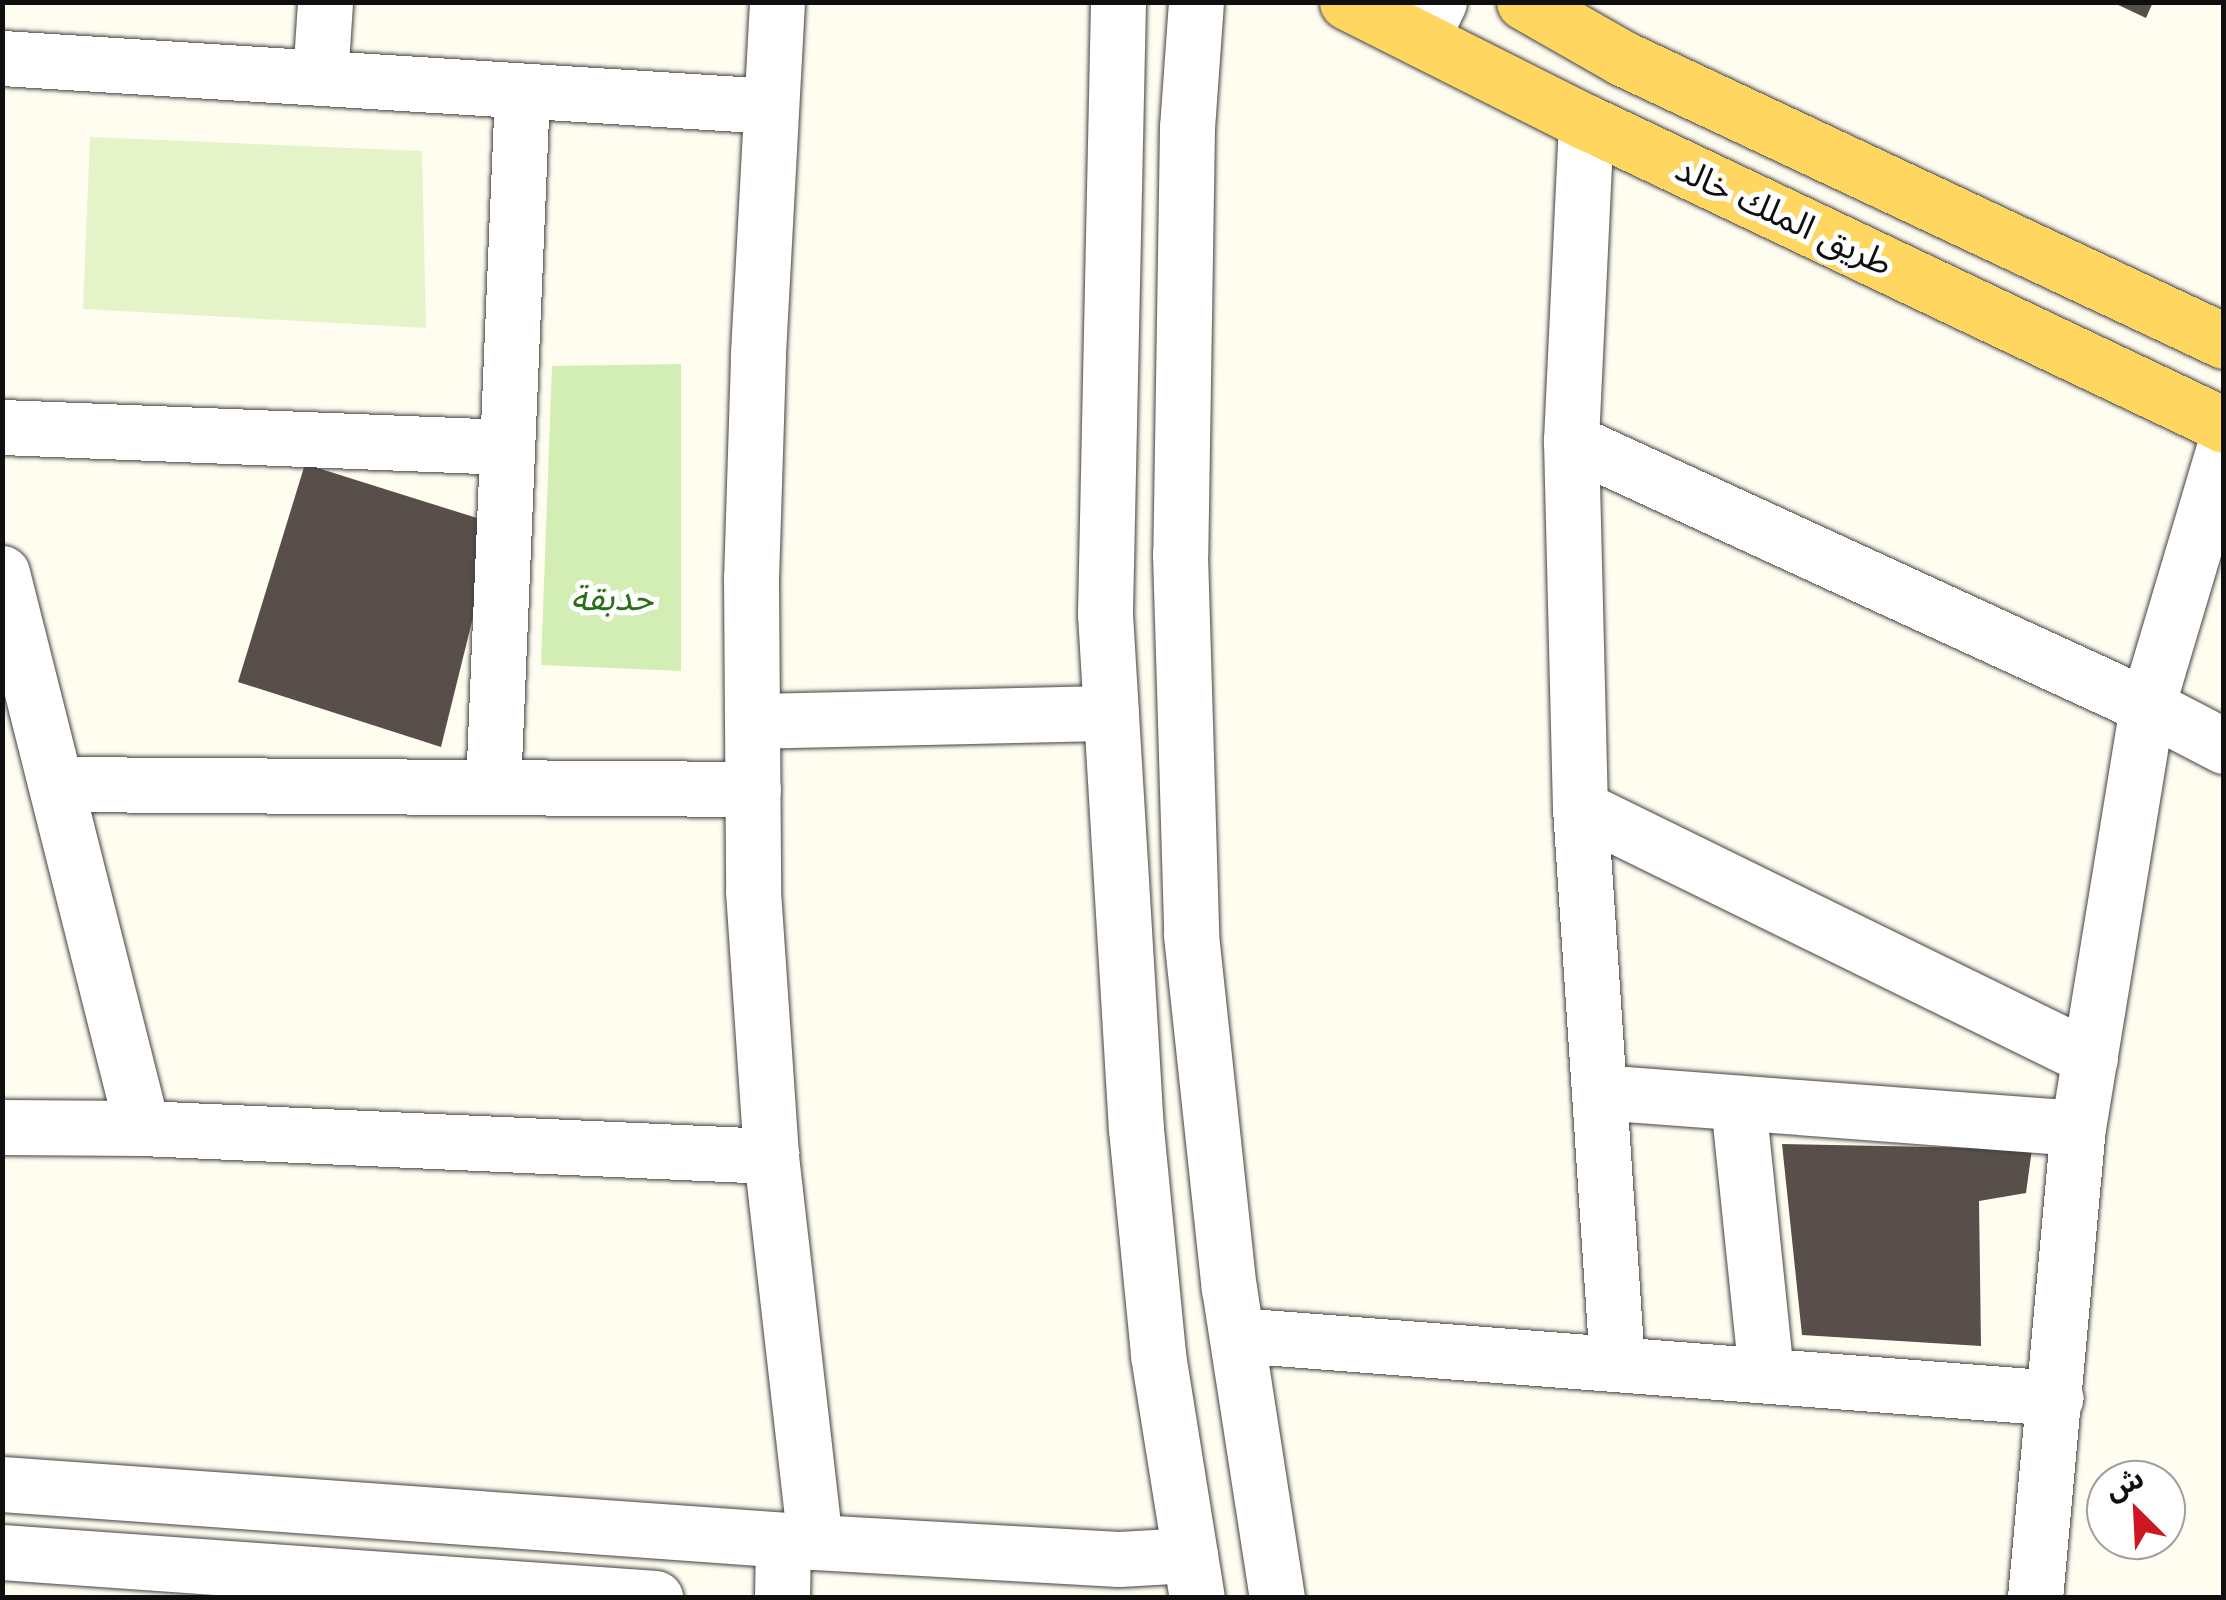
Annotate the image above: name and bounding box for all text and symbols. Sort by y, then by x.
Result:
street label: طريق الملك خالد [1669,147,1899,285]
park label: حدبقة [571,577,653,619]
north arrow [2086,1460,2186,1560]
text: ش [2100,1460,2149,1508]

